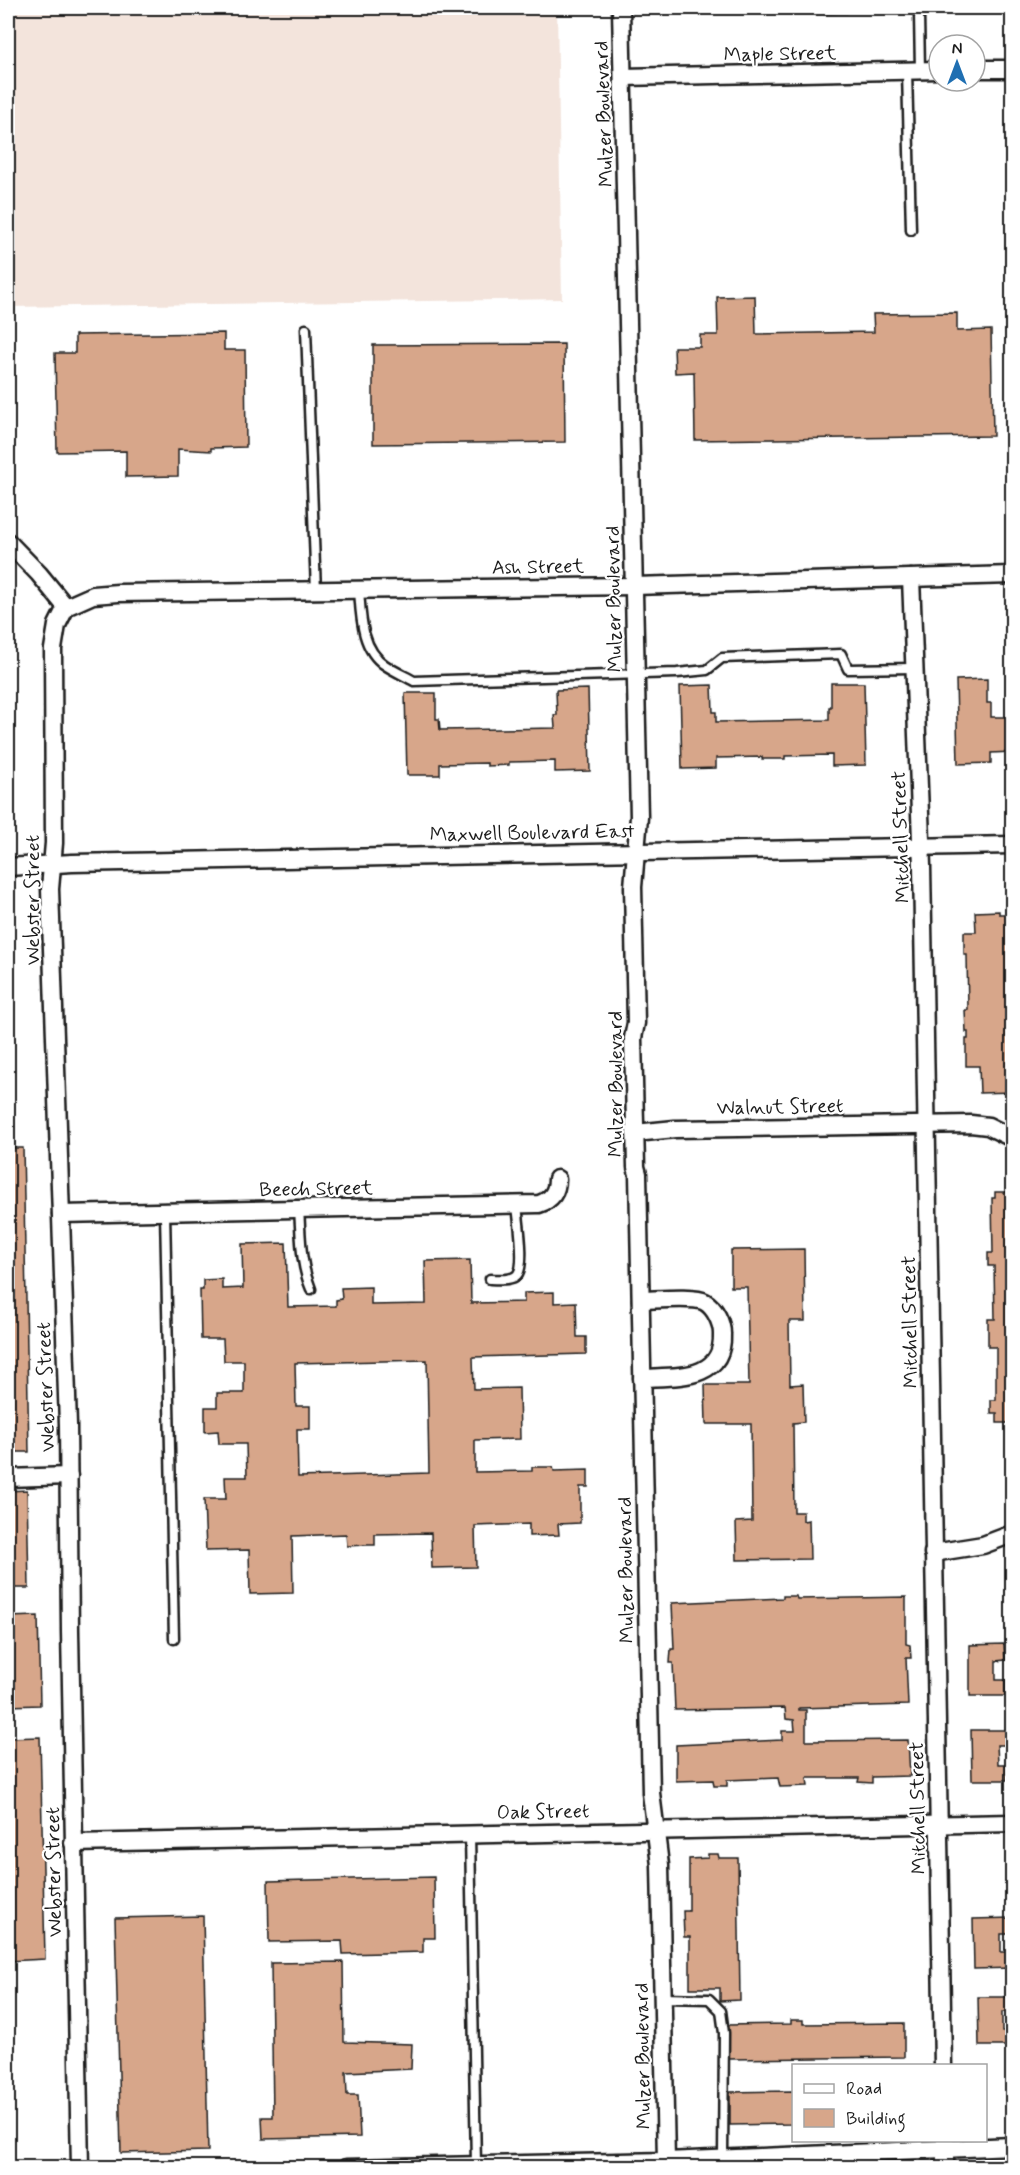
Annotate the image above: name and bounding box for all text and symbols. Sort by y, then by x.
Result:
north arrow [927,33,987,93]
text: N [952,39,962,60]
street label: Mulzer Boulevard [588,40,621,188]
street label: Maple Street [724,40,837,69]
street label: Mulzer Boulevard [600,525,629,672]
street label: Ash Street [492,553,585,582]
street label: Mitchell Street [886,770,917,904]
street label: Maxwell Boulevard East [429,818,635,849]
street label: Webster Street [20,835,47,965]
street label: Mulzer Boulevard [603,1011,630,1157]
street label: Walnut Street [716,1093,844,1122]
street label: Beech Street [259,1175,373,1204]
street label: Mitchell Street [896,1255,925,1388]
street label: Webster Street [31,1321,62,1453]
street label: Mulzer Boulevard [612,1496,641,1643]
street label: Mitchell Street [904,1741,933,1874]
street label: Oak Street [496,1798,590,1827]
street label: Webster Street [40,1807,69,1937]
street label: Mulzer Boulevard [629,1982,658,2129]
legend [792,2064,987,2142]
text: Road [846,2077,882,2101]
text: Building [846,2107,906,2133]

